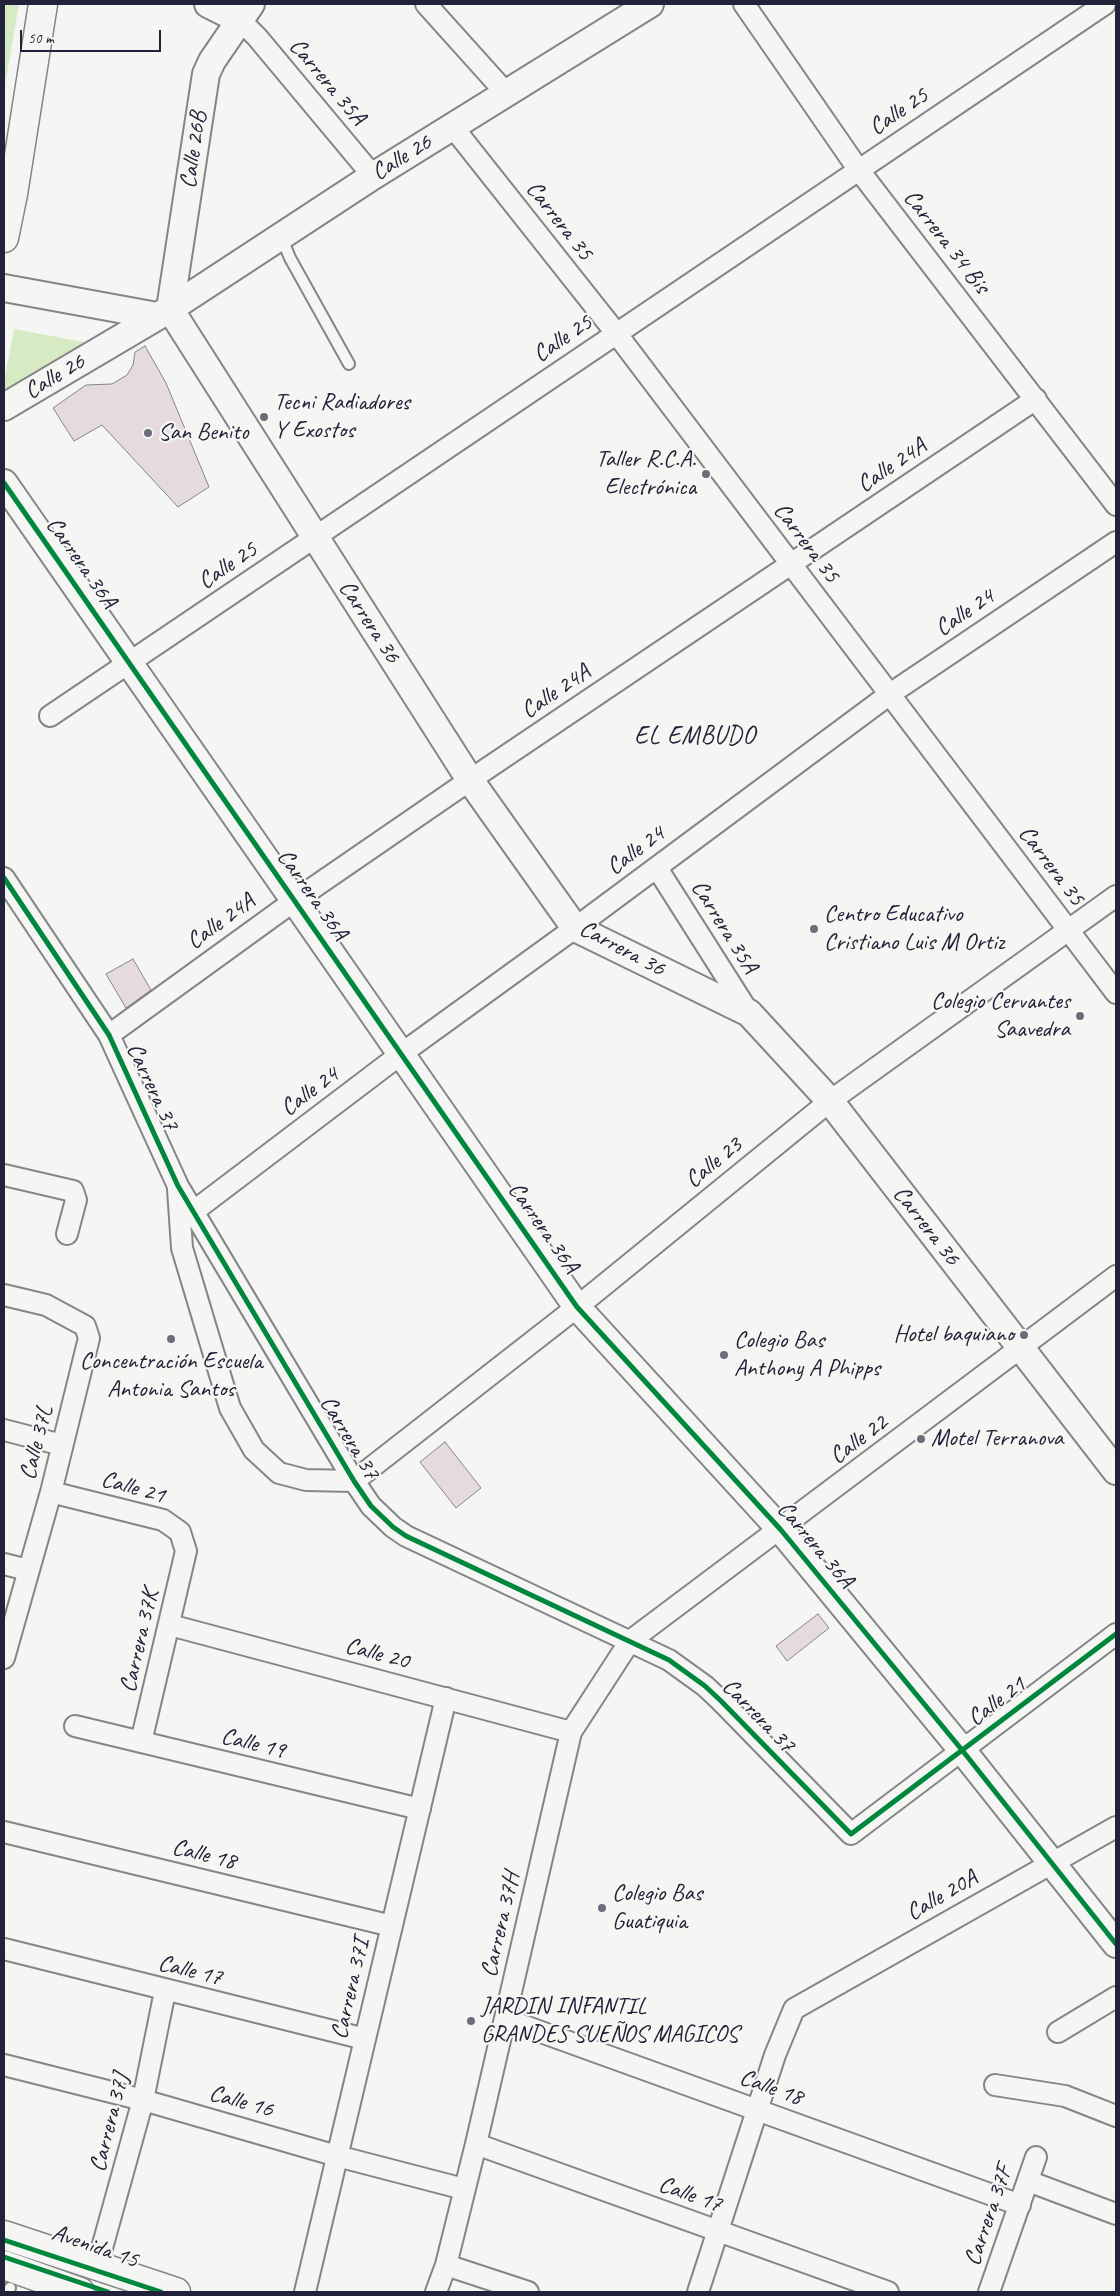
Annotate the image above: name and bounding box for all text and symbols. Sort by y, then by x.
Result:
scale bar [22,20,164,52]
text: 50 m [28,29,54,48]
street label: Carrera 35A [282,33,372,131]
street label: Calle 25 [864,82,934,142]
street label: Calle 26B [174,110,214,190]
street label: Calle 26 [367,129,437,187]
street label: Carrera 35 [519,176,599,266]
street label: Carrera 34 Bis [896,184,996,300]
street label: Calle 25 [528,309,598,369]
street label: Calle 26 [20,348,90,406]
place label: Tecni Radiadores Y Exostos [274,389,410,445]
marker: Tecni Radiadores Y Exostos [258,411,270,423]
place label: San Benito [158,419,249,447]
marker: San Benito [142,427,154,439]
street label: Calle 24A [852,432,932,500]
place label: Taller R.C.A. Electrónica [596,446,696,502]
marker: Taller R.C.A. Electrónica [700,468,712,480]
street label: Carrera 35 [767,497,845,589]
street label: Carrera 36A [39,512,123,614]
street label: Calle 25 [193,536,263,596]
street label: Carrera 36 [332,575,406,669]
street label: Calle 24 [930,583,1000,643]
street label: Calle 24A [516,658,596,726]
district label: EL EMBUDO [633,721,757,751]
street label: Calle 24 [601,820,671,882]
street label: Carrera 35 [1012,820,1090,912]
street label: Carrera 36A [270,844,354,946]
street label: Carrera 35A [684,875,764,979]
street label: Calle 24A [181,888,261,956]
place label: Centro Educativo Cristiano Luis M Ortiz [824,901,1004,957]
street label: Carrera 36 [574,915,670,983]
marker: Centro Educativo Cristiano Luis M Ortiz [808,923,820,935]
place label: Colegio Cervantes Saavedra [931,988,1070,1044]
marker: Colegio Cervantes Saavedra [1074,1010,1086,1022]
street label: Carrera 37 [119,1039,185,1135]
street label: Calle 24 [275,1061,345,1123]
street label: Calle 23 [680,1131,748,1195]
street label: Carrera 36A [501,1177,585,1279]
street label: Carrera 36 [886,1181,966,1271]
place label: Hotel baquiano [894,1321,1014,1349]
place label: Colegio Bas Anthony A Phipps [734,1327,880,1383]
marker: Hotel baquiano [1018,1329,1030,1341]
marker: Concentración Escuela Antonia Santos [165,1333,177,1345]
place label: Concentración Escuela Antonia Santos [80,1348,262,1404]
marker: Colegio Bas Anthony A Phipps [718,1349,730,1361]
street label: Carrera 37 [313,1391,385,1485]
street label: Calle 37L [14,1403,60,1483]
street label: Calle 22 [824,1409,894,1471]
place label: Motel Terranova [931,1425,1063,1453]
marker: Motel Terranova [915,1433,927,1445]
street label: Calle 21 [98,1465,168,1511]
street label: Carrera 36A [770,1496,860,1594]
street label: Carrera 37K [114,1587,166,1695]
street label: Calle 20 [342,1632,412,1676]
street label: Calle 21 [962,1671,1032,1733]
street label: Carrera 37 [715,1673,801,1759]
street label: Calle 19 [218,1722,288,1766]
street label: Calle 18 [169,1833,239,1877]
street label: Calle 20A [901,1864,983,1928]
street label: Carrera 37H [475,1870,527,1980]
place label: Colegio Bas Guatiquia [612,1880,702,1936]
marker: Colegio Bas Guatiquia [596,1902,608,1914]
street label: Carrera 37I [325,1936,377,2042]
street label: Calle 17 [155,1949,225,1993]
place label: JARDIN INFANTIL GRANDES SUEÑOS MAGICOS [481,1993,738,2049]
marker: JARDIN INFANTIL GRANDES SUEÑOS MAGICOS [465,2015,477,2027]
street label: Calle 18 [735,2063,807,2113]
street label: Carrera 37J [84,2071,136,2175]
street label: Calle 16 [206,2079,276,2125]
street label: Carrera 37F [959,2162,1019,2270]
street label: Calle 17 [654,2170,726,2220]
street label: Avenida 15 [48,2219,142,2275]

